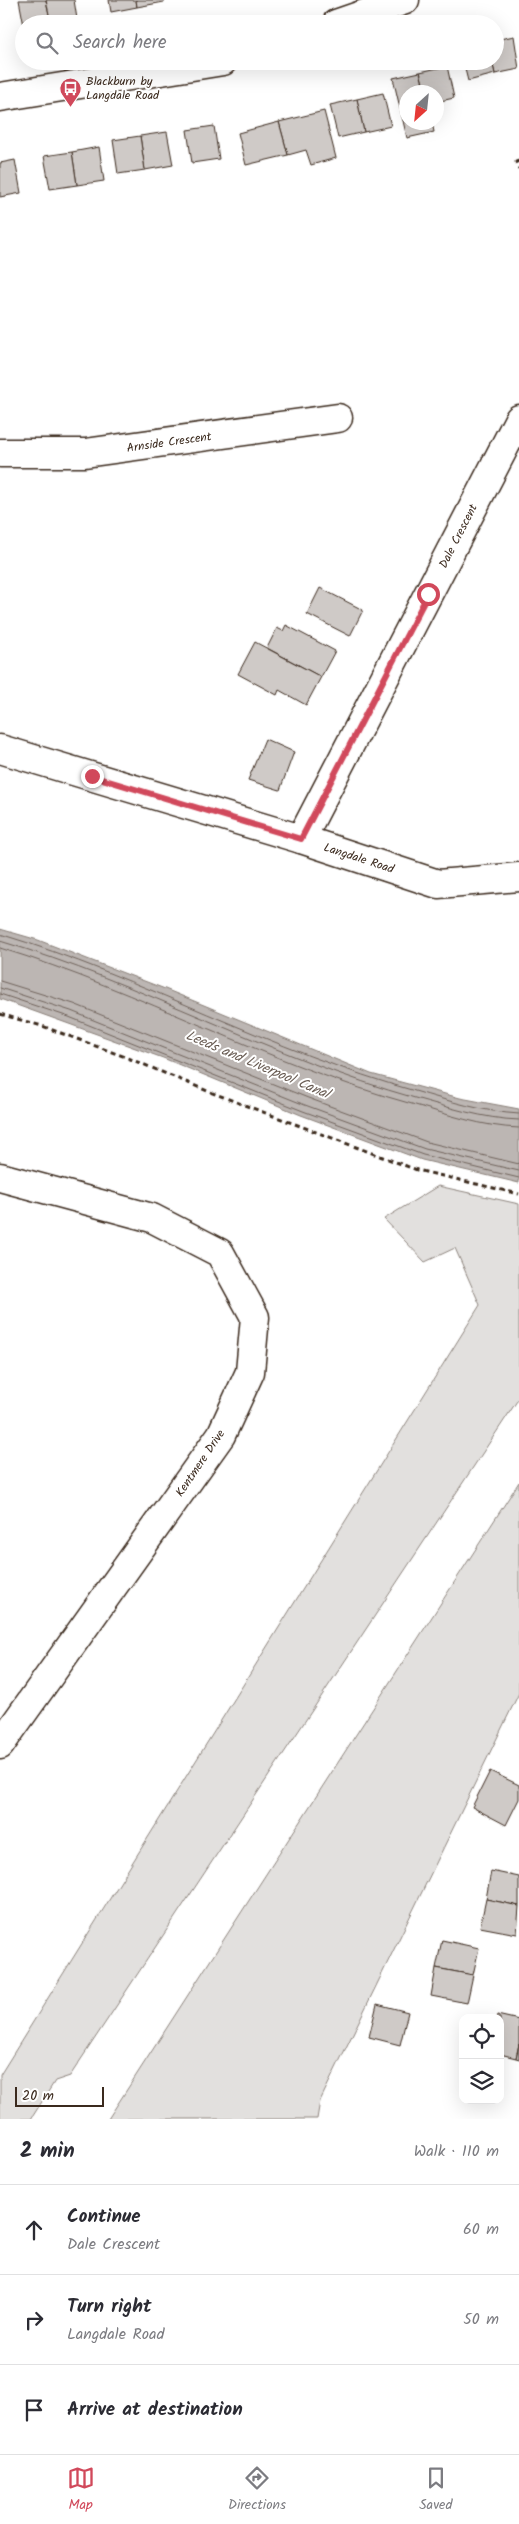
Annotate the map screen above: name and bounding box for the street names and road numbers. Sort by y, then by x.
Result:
street label: Arnside Crescent [126,427,213,458]
street label: Dale Crescent [434,500,483,572]
street label: Langdale Road [321,838,398,879]
street label: Kentmere Drive [171,1425,230,1501]

